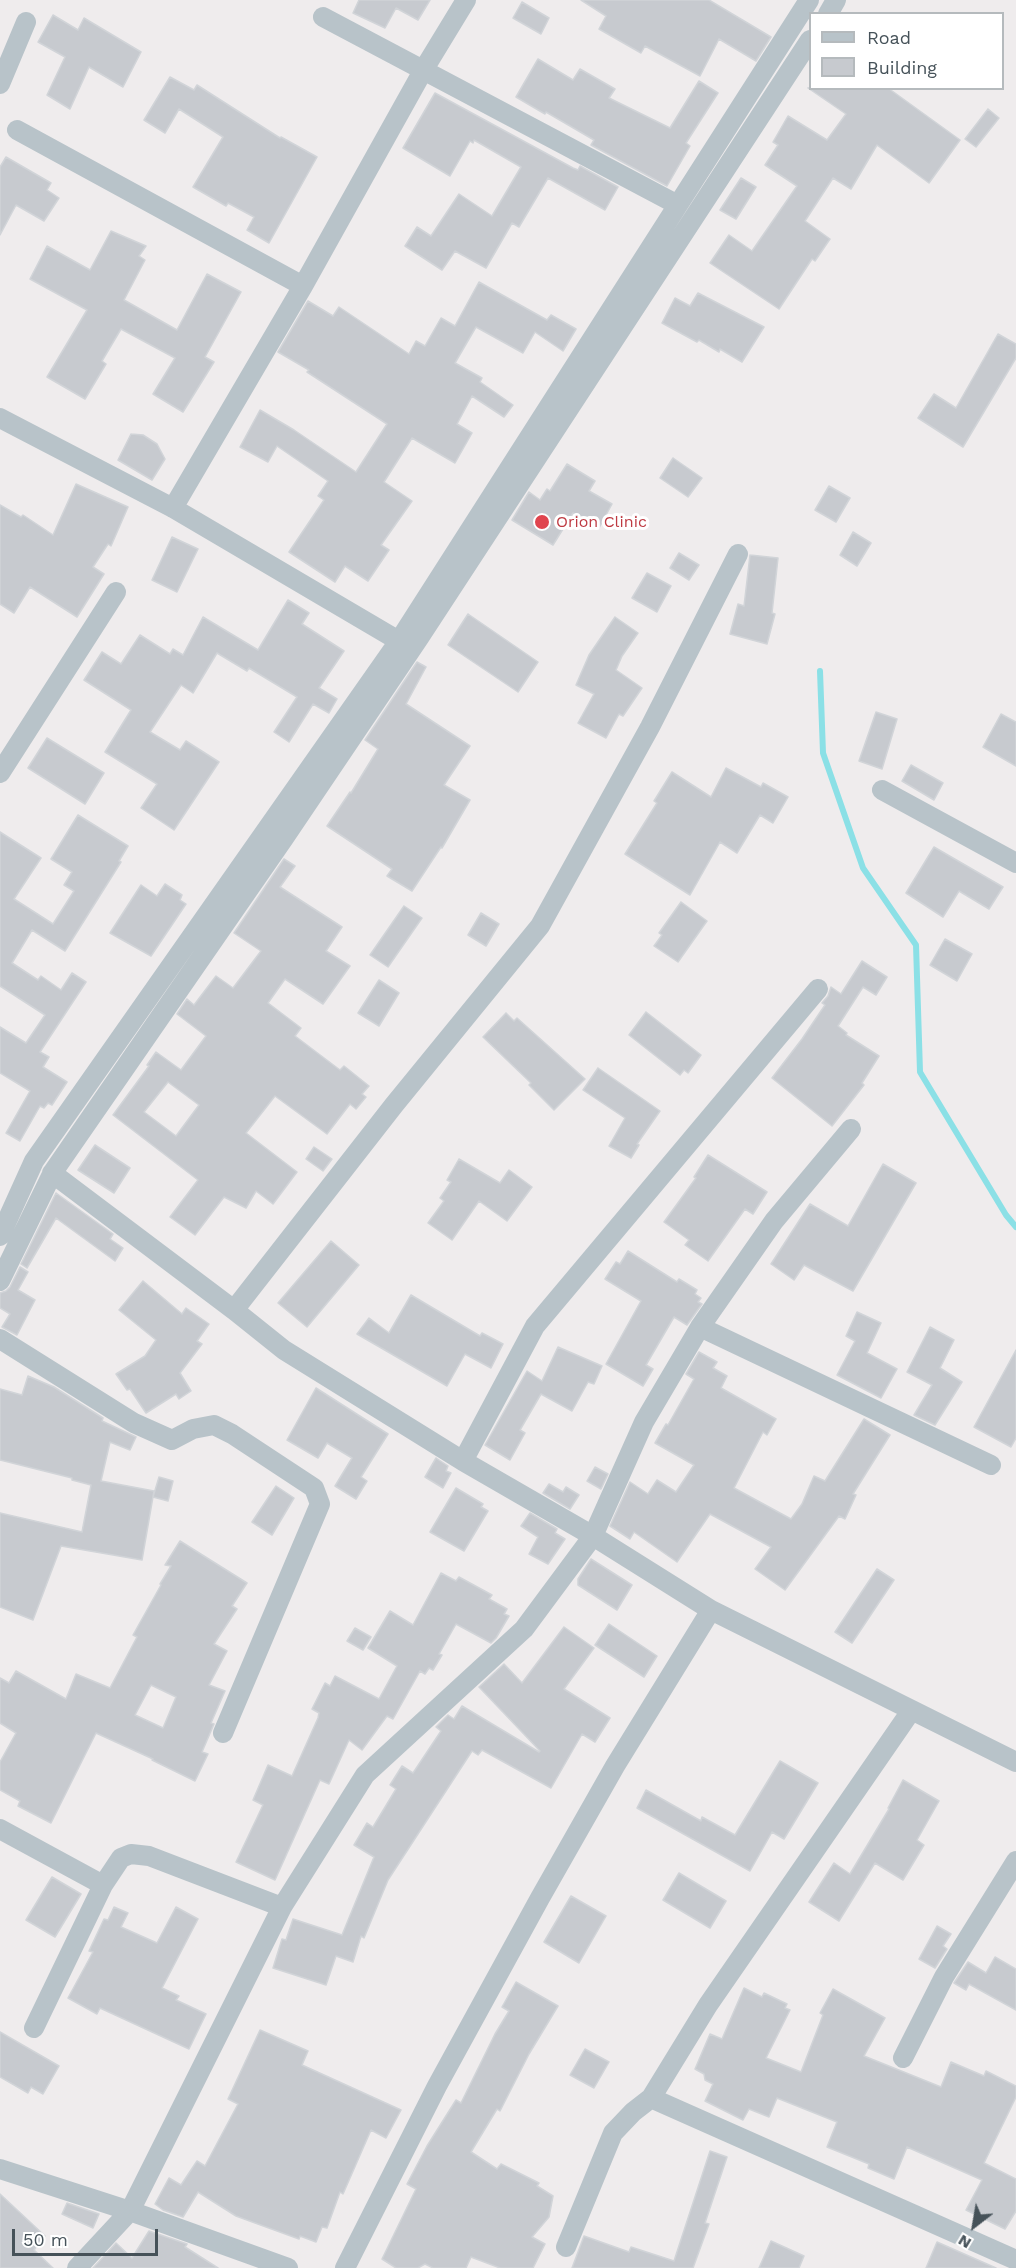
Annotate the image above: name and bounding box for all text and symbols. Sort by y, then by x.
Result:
legend [809,12,1004,90]
text: Road [867,27,911,48]
text: Building [867,57,937,78]
place label: Orion Clinic [556,512,647,532]
marker: Orion Clinic [533,513,551,531]
north arrow [944,2196,1004,2256]
scale bar [15,2217,160,2255]
text: 50 m [23,2229,68,2250]
text: N [955,2231,974,2253]

